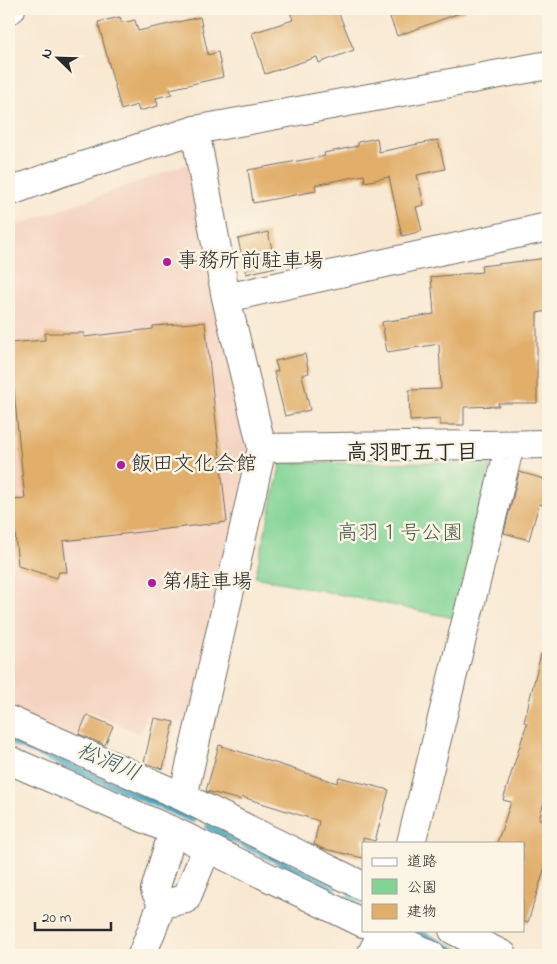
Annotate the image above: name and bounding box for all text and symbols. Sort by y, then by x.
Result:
north arrow [32,32,82,82]
text: N [36,45,59,62]
place label: 事務所前駐車場 [177,247,324,277]
marker: 事務所前駐車場 [161,256,173,268]
district label: 高羽町五丁目 [346,438,478,470]
place label: 飯田文化会館 [131,450,257,480]
marker: 飯田文化会館 [115,459,127,471]
park label: 高羽１号公園 [337,519,463,549]
place label: 第1駐車場 [162,568,253,598]
marker: 第1駐車場 [146,577,158,589]
water label: 松洞川 [71,735,145,791]
legend [362,842,524,932]
text: 道路 [407,851,437,873]
text: 公園 [407,877,437,899]
scale bar [35,899,111,931]
text: 建物 [407,901,437,923]
text: 20 m [42,907,72,929]

